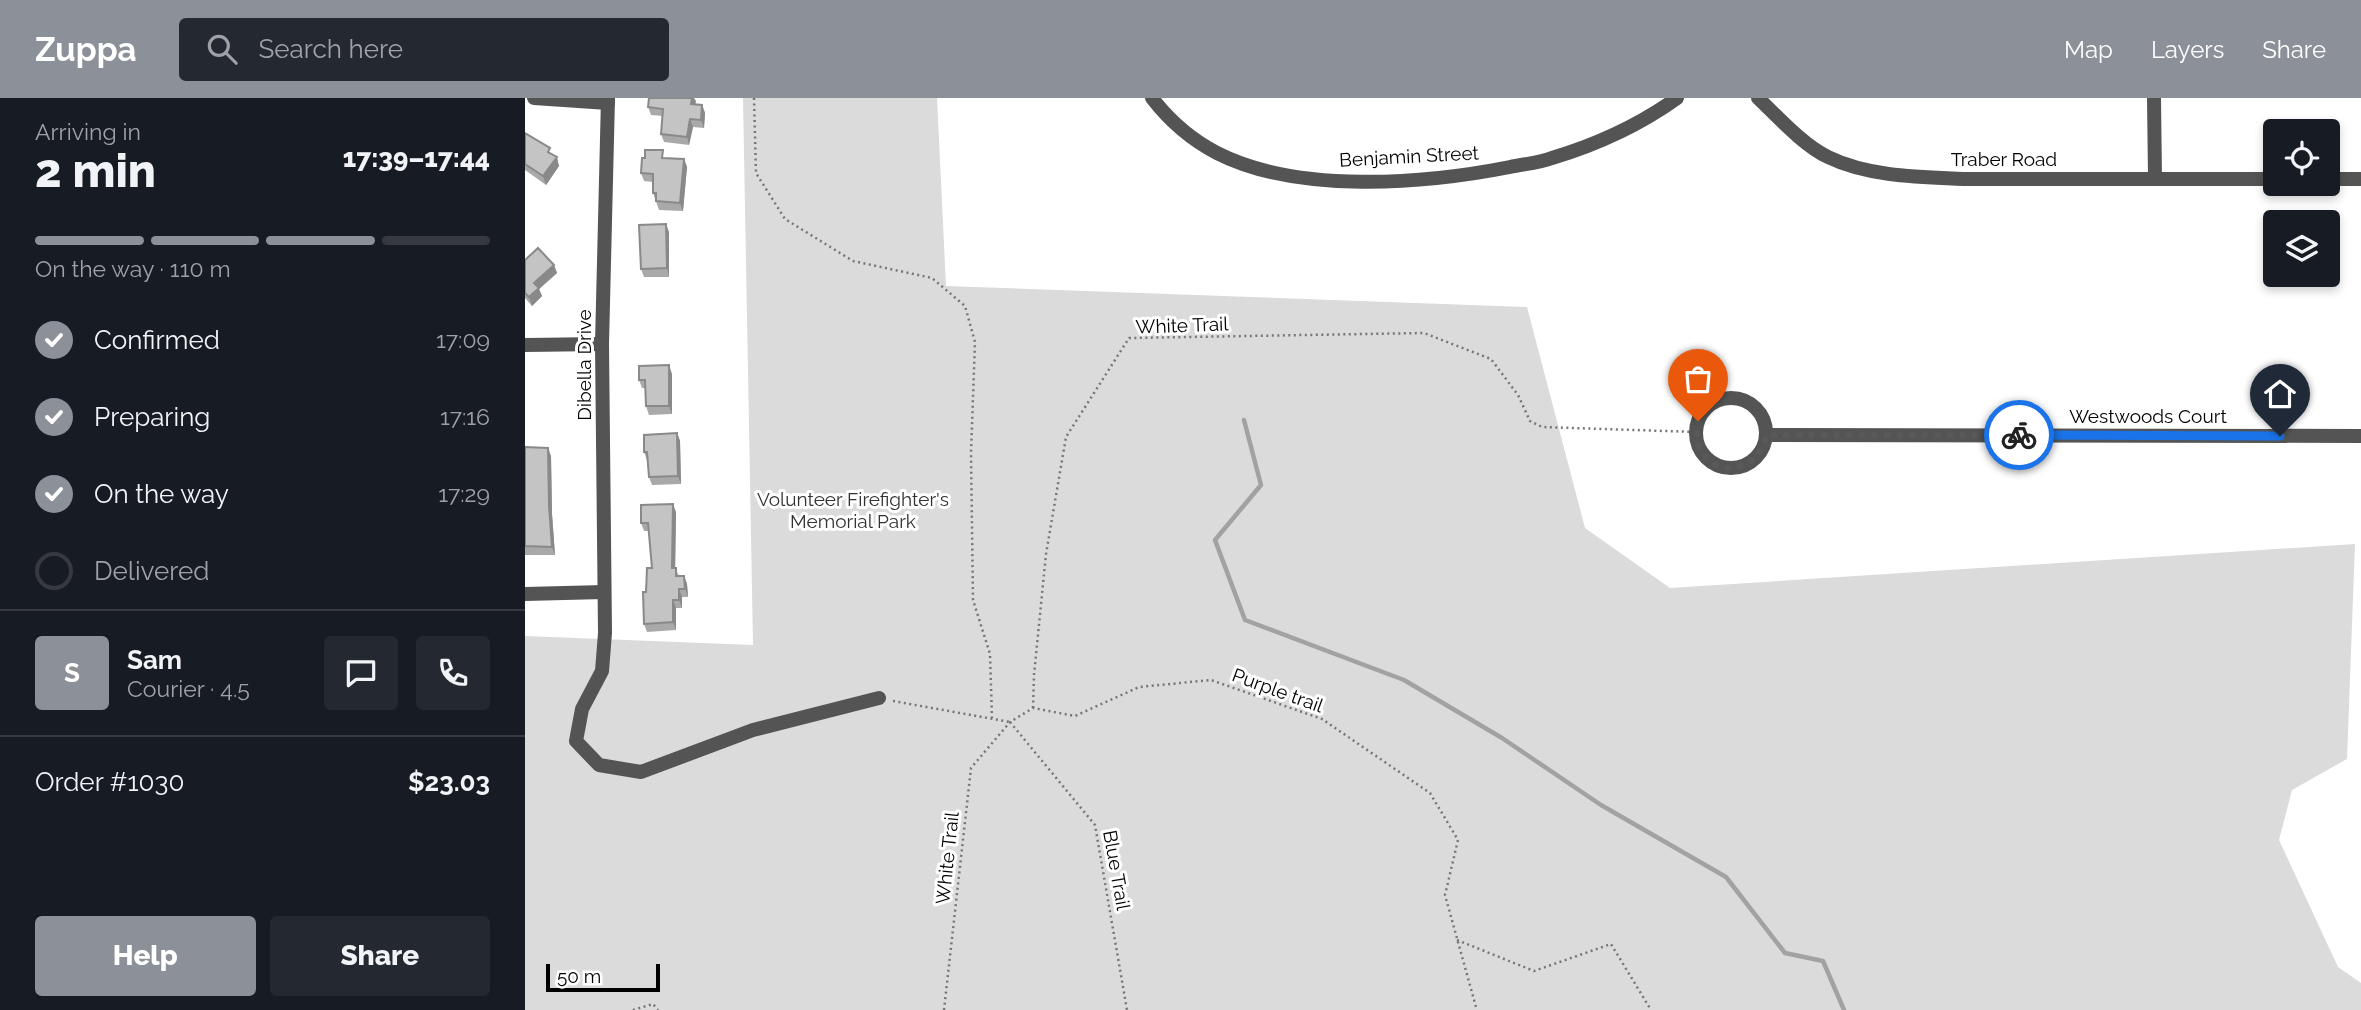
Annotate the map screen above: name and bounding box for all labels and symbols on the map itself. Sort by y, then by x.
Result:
street label: Benjamin Street [1339,141,1480,171]
street label: Traber Road [1951,148,2057,170]
street label: Dibella Drive [573,309,595,421]
street label: White Trail [1135,312,1230,338]
pin [1668,349,1728,421]
pin [2250,364,2310,436]
courier [1984,400,2054,470]
street label: Westwoods Court [2069,405,2227,427]
park label: Volunteer Firefighter's Memorial Park [757,488,949,532]
street label: Purple trail [1229,663,1327,717]
street label: White Trail [931,810,963,905]
street label: Blue Trail [1099,828,1135,912]
scale bar [546,961,660,993]

